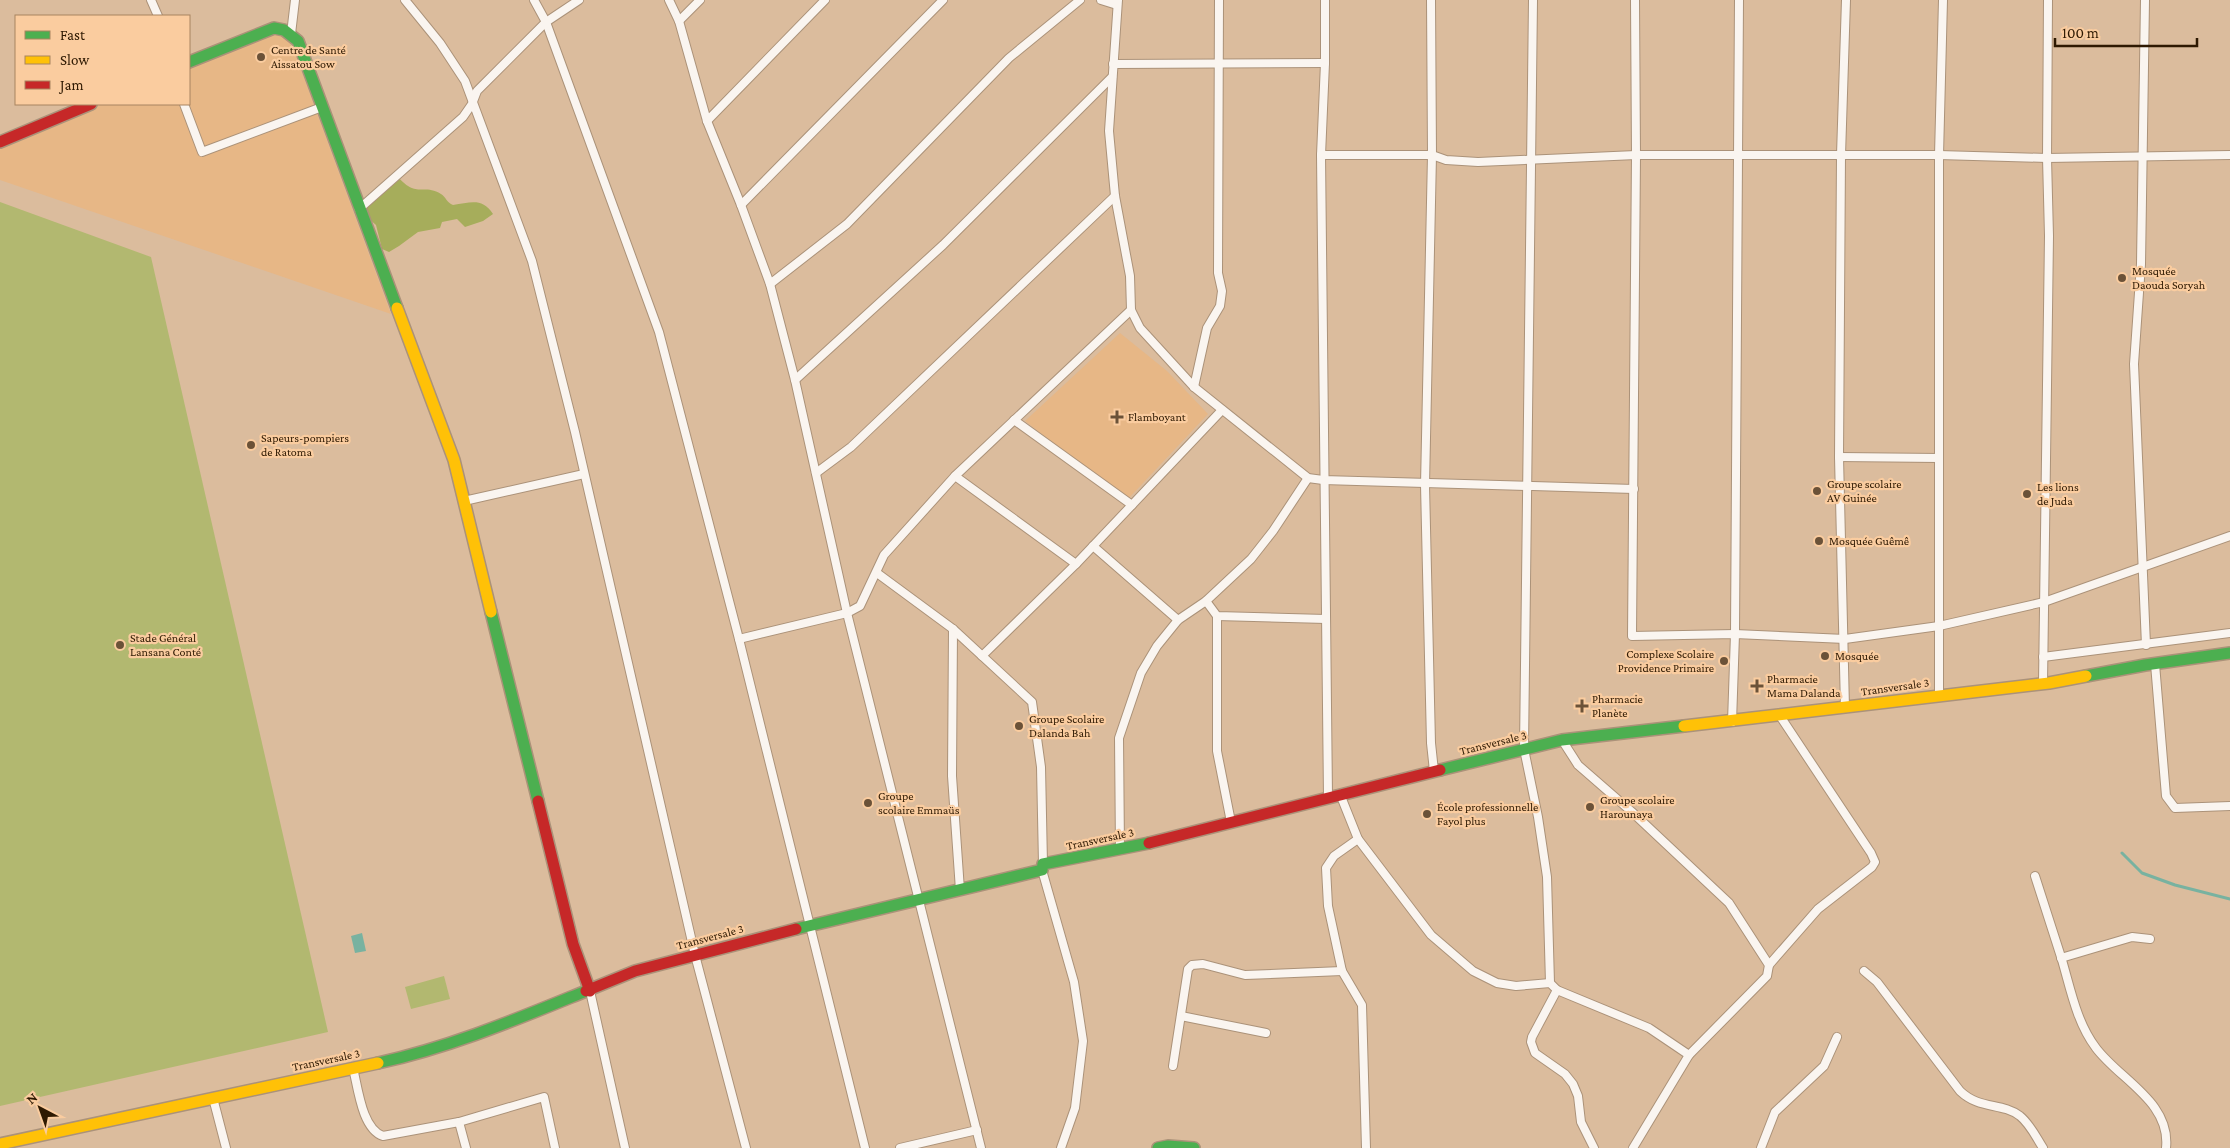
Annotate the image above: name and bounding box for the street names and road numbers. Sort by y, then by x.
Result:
street label: Transversale 3 [1860,675,1930,699]
street label: Transversale 3 [1458,728,1528,758]
street label: Transversale 3 [1065,825,1135,853]
street label: Transversale 3 [675,921,745,953]
street label: Transversale 3 [291,1046,361,1074]

